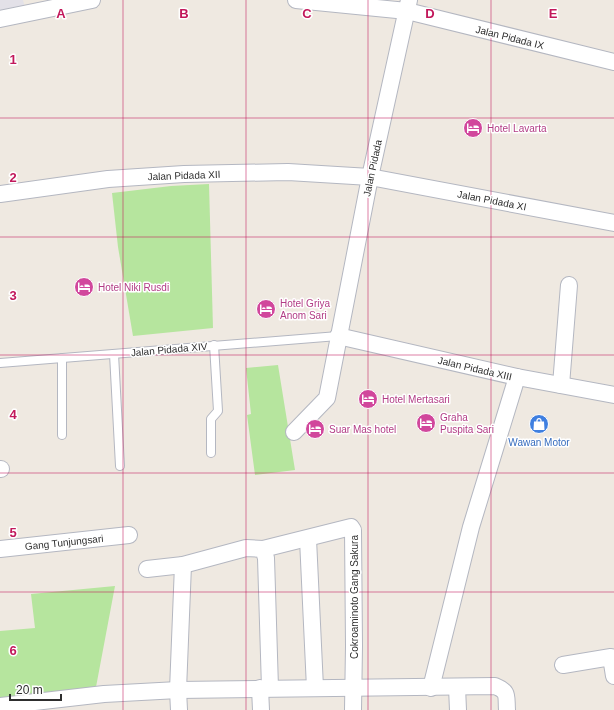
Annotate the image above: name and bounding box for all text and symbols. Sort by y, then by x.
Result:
text: A [56,6,66,21]
text: B [179,6,189,21]
text: C [302,6,312,21]
text: D [425,6,435,21]
text: E [549,6,558,21]
street label: Jalan Pidada IX [475,24,546,51]
text: 1 [9,52,17,67]
hotel icon: Hotel Lavarta [462,117,484,139]
place label: Hotel Lavarta [487,123,547,134]
street label: Jalan Pidada [361,138,384,198]
street label: Jalan Pidada XII [147,169,221,182]
text: 2 [9,170,17,185]
street label: Jalan Pidada XI [456,188,527,213]
hotel icon: Hotel Niki Rusdi [73,276,95,298]
place label: Hotel Niki Rusdi [98,282,169,293]
text: 3 [9,288,17,303]
hotel icon: Hotel Griya Anom Sari [255,298,277,320]
place label: Hotel Griya Anom Sari [280,298,330,321]
street label: Jalan Pidada XIV [130,341,208,358]
street label: Jalan Pidada XIII [437,355,513,382]
hotel icon: Hotel Mertasari [357,388,379,410]
place label: Hotel Mertasari [382,394,450,405]
text: 4 [9,407,17,422]
hotel icon: Graha Puspita Sari [415,412,437,434]
place label: Graha Puspita Sari [440,412,494,435]
shop icon: Wawan Motor [528,413,550,435]
hotel icon: Suar Mas hotel [304,418,326,440]
place label: Suar Mas hotel [329,424,396,435]
place label: Wawan Motor [508,437,570,448]
text: 5 [9,525,17,540]
street label: Gang Tunjungsari [24,533,104,552]
street label: Cokroaminoto Gang Sakura [349,535,360,659]
text: 6 [9,643,17,658]
scale bar [10,676,61,702]
text: 20 m [16,683,43,697]

